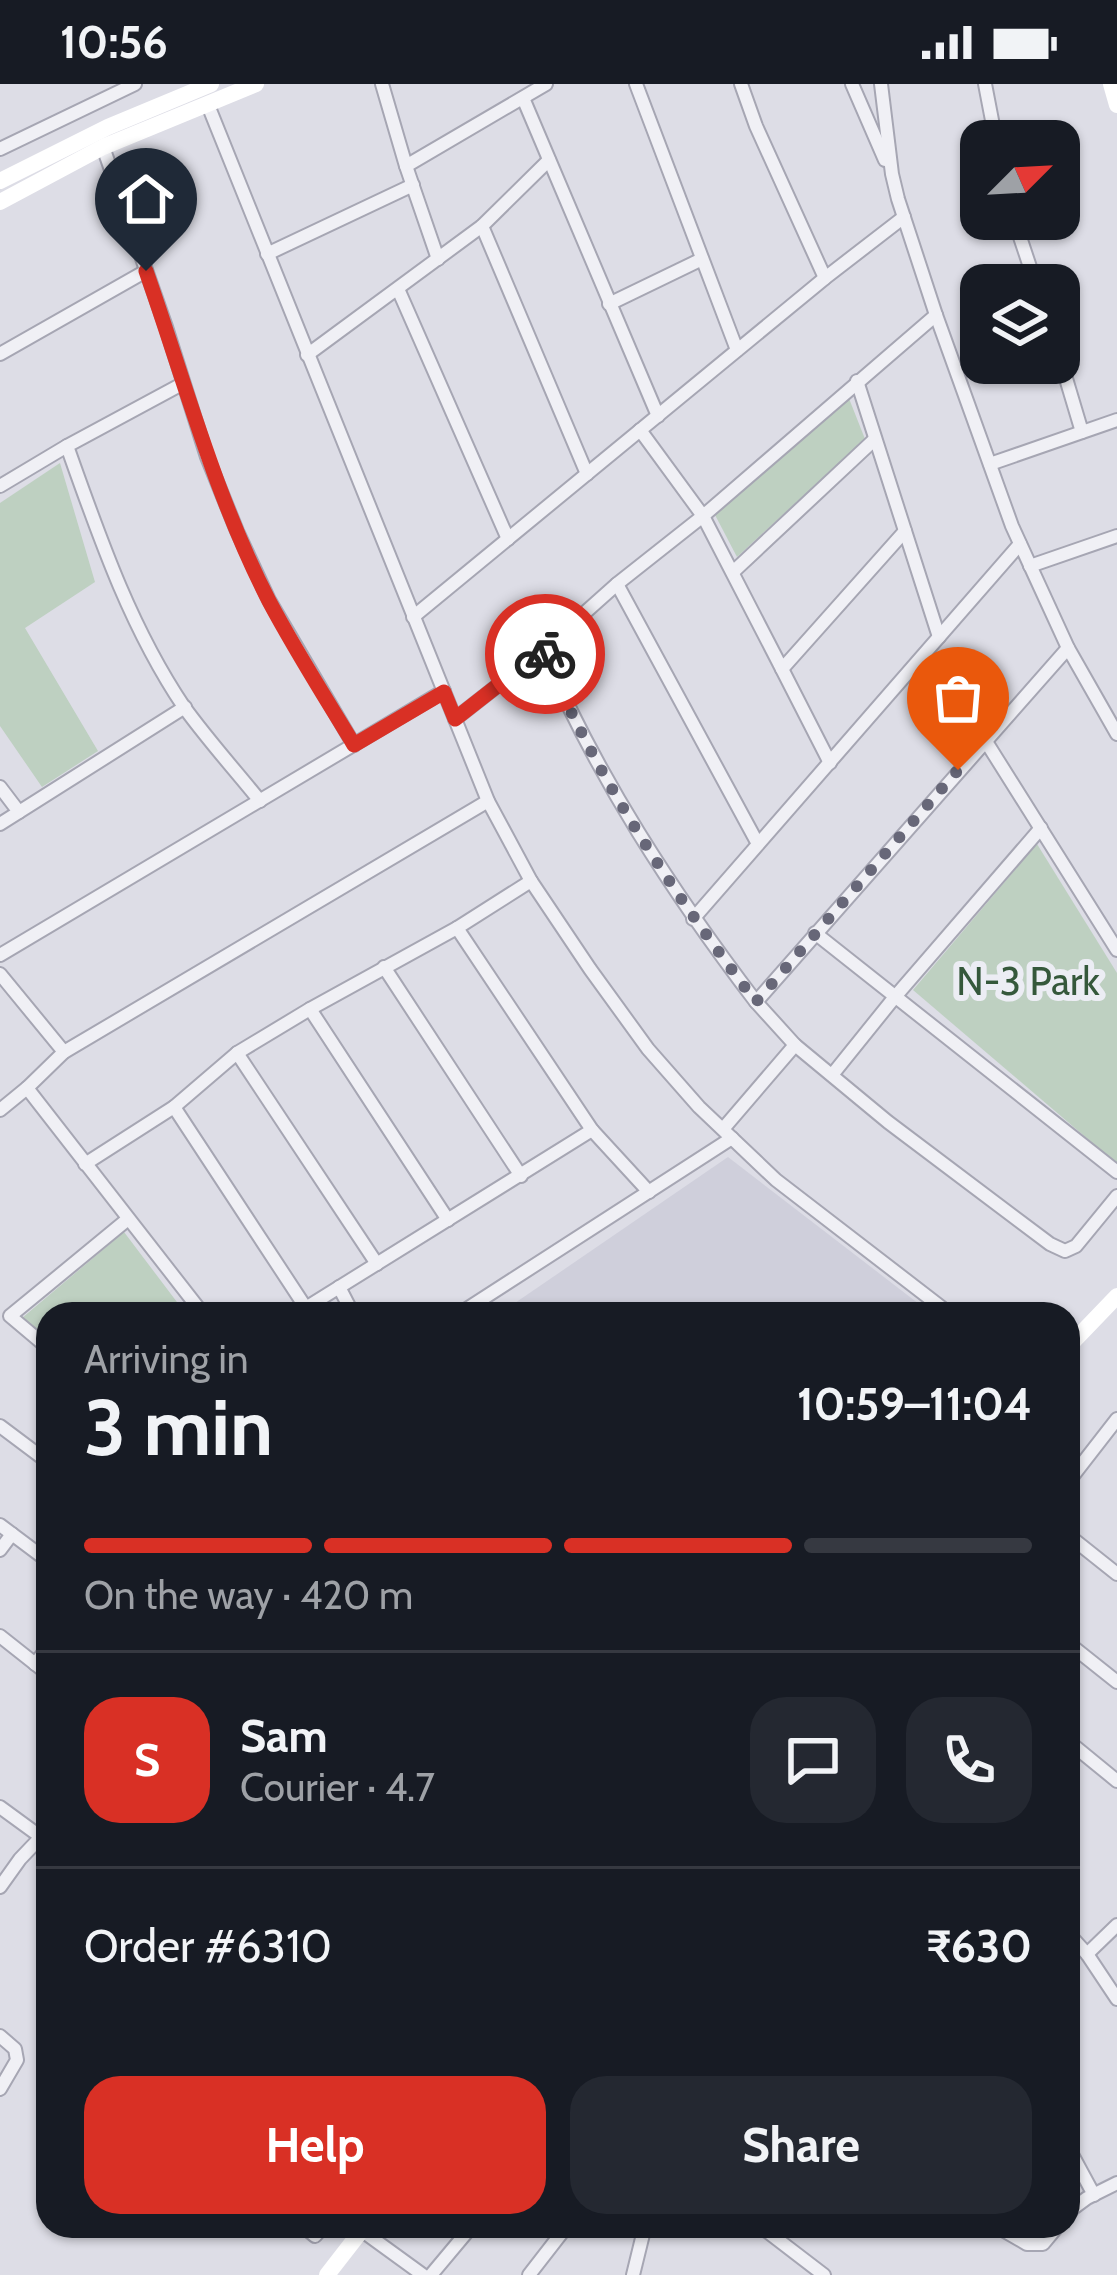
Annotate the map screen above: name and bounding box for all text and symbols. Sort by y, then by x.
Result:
text: 10:56 [60,15,168,69]
north arrow [960,120,1080,240]
map controls [960,120,1080,384]
pin [95,148,197,271]
icon: home [113,166,179,232]
button: layers [960,264,1080,384]
courier [485,594,605,714]
icon: bike [512,621,578,687]
pin [907,647,1009,770]
icon: bag [925,665,991,731]
park label: N-3 Park [956,957,1100,1005]
text: Arriving in [84,1335,248,1383]
text: 10:59–11:04 [797,1377,1032,1431]
text: 3 min [84,1380,273,1475]
text: On the way · 420 m [84,1571,413,1619]
button: chat [750,1697,876,1823]
button: phone [906,1697,1032,1823]
text: Sam [240,1709,328,1763]
text: S [134,1733,160,1787]
text: Courier · 4.7 [240,1763,435,1811]
text: Order #6310 [84,1919,332,1973]
text: ₹630 [926,1919,1032,1973]
button: Help [84,2076,546,2214]
button: Share [570,2076,1032,2214]

